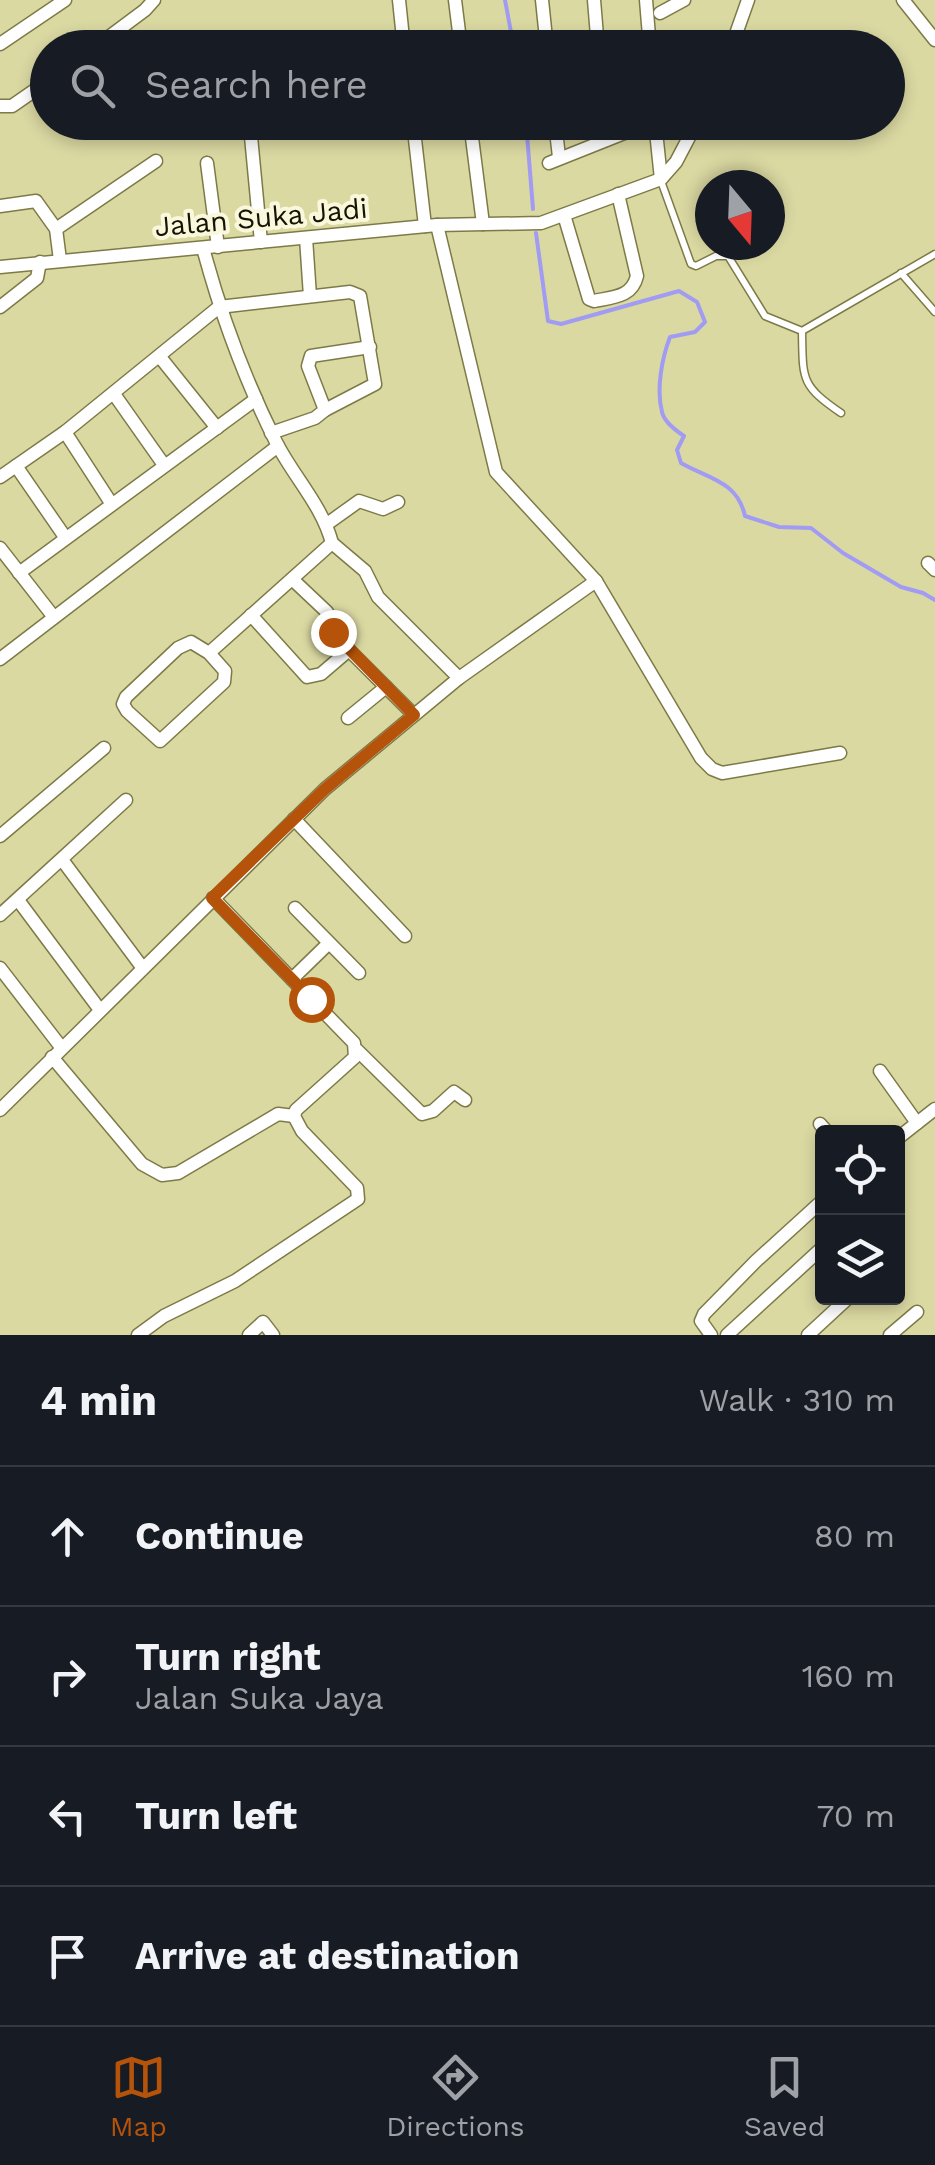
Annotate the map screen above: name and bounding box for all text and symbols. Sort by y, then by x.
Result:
search box [30,30,905,140]
icon: search [65,58,120,113]
text: Search here [145,63,368,107]
north arrow [695,170,785,260]
street label: Jalan Suka Jadi [153,192,369,243]
route end [311,610,357,656]
route start [289,977,335,1023]
map controls [815,1125,905,1305]
button: locate [815,1125,905,1215]
button: layers [815,1215,905,1305]
text: 4 min [40,1376,157,1425]
text: Walk · 310 m [699,1381,895,1419]
icon: ahead [40,1509,95,1564]
text: Continue [135,1514,304,1558]
text: 80 m [814,1517,895,1555]
text: Turn right [135,1635,321,1679]
icon: right [40,1649,95,1704]
text: 160 m [802,1657,895,1695]
text: Jalan Suka Jaya [135,1679,384,1717]
icon: left [40,1789,95,1844]
text: Turn left [135,1794,297,1838]
text: 70 m [816,1797,895,1835]
icon: arrive [40,1929,95,1984]
text: Arrive at destination [135,1934,520,1978]
tab: Map [110,2050,167,2143]
tab: Directions [386,2050,525,2143]
tab: Saved [744,2050,825,2143]

